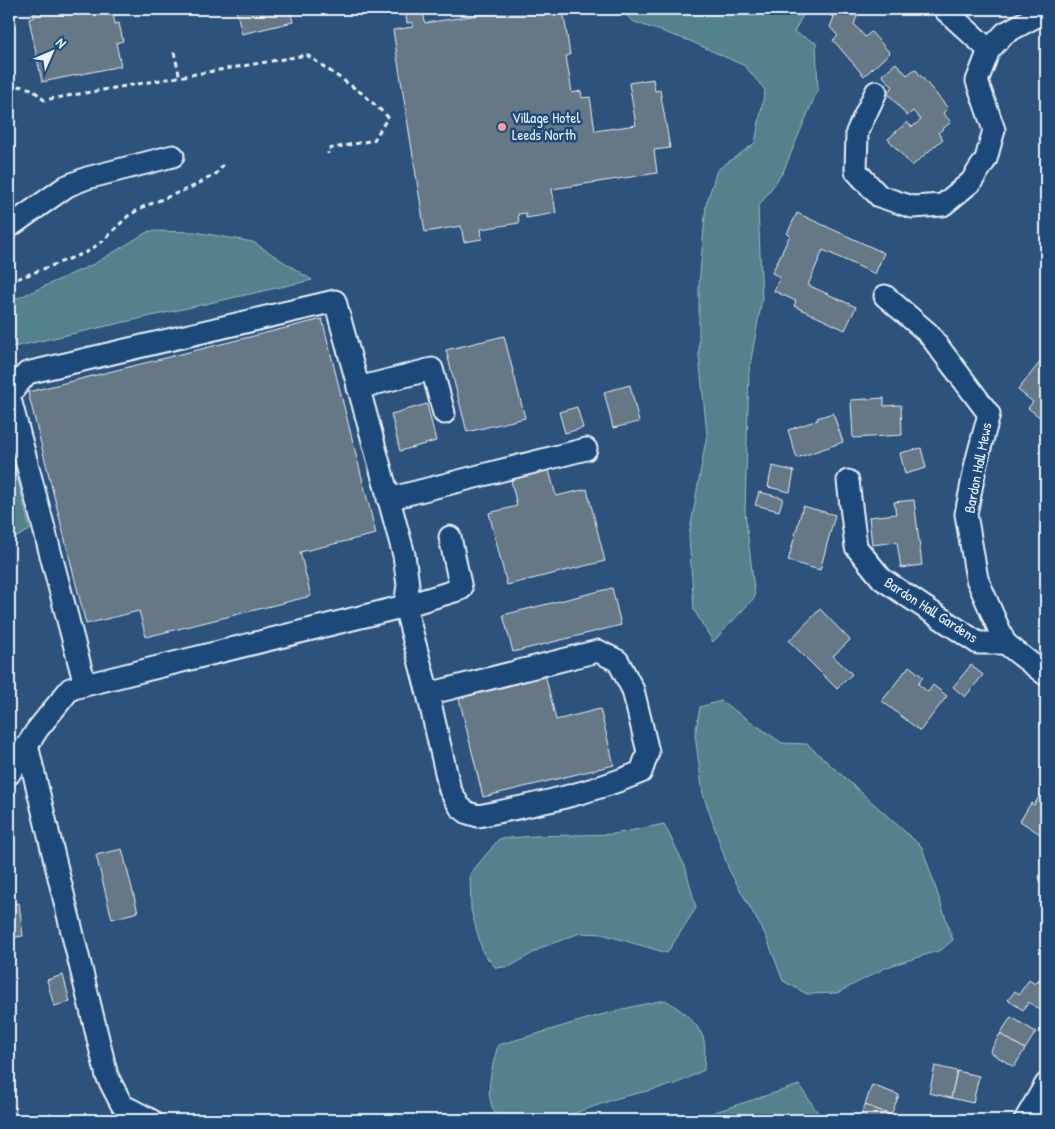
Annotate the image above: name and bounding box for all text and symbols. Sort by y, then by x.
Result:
north arrow [28,28,78,78]
text: N [52,33,71,52]
place label: Village Hotel Leeds North [512,107,580,145]
marker: Village Hotel Leeds North [496,121,508,133]
street label: Bardon Hall Mews [958,421,997,515]
street label: Bardon Hall Gardens [881,572,982,648]

